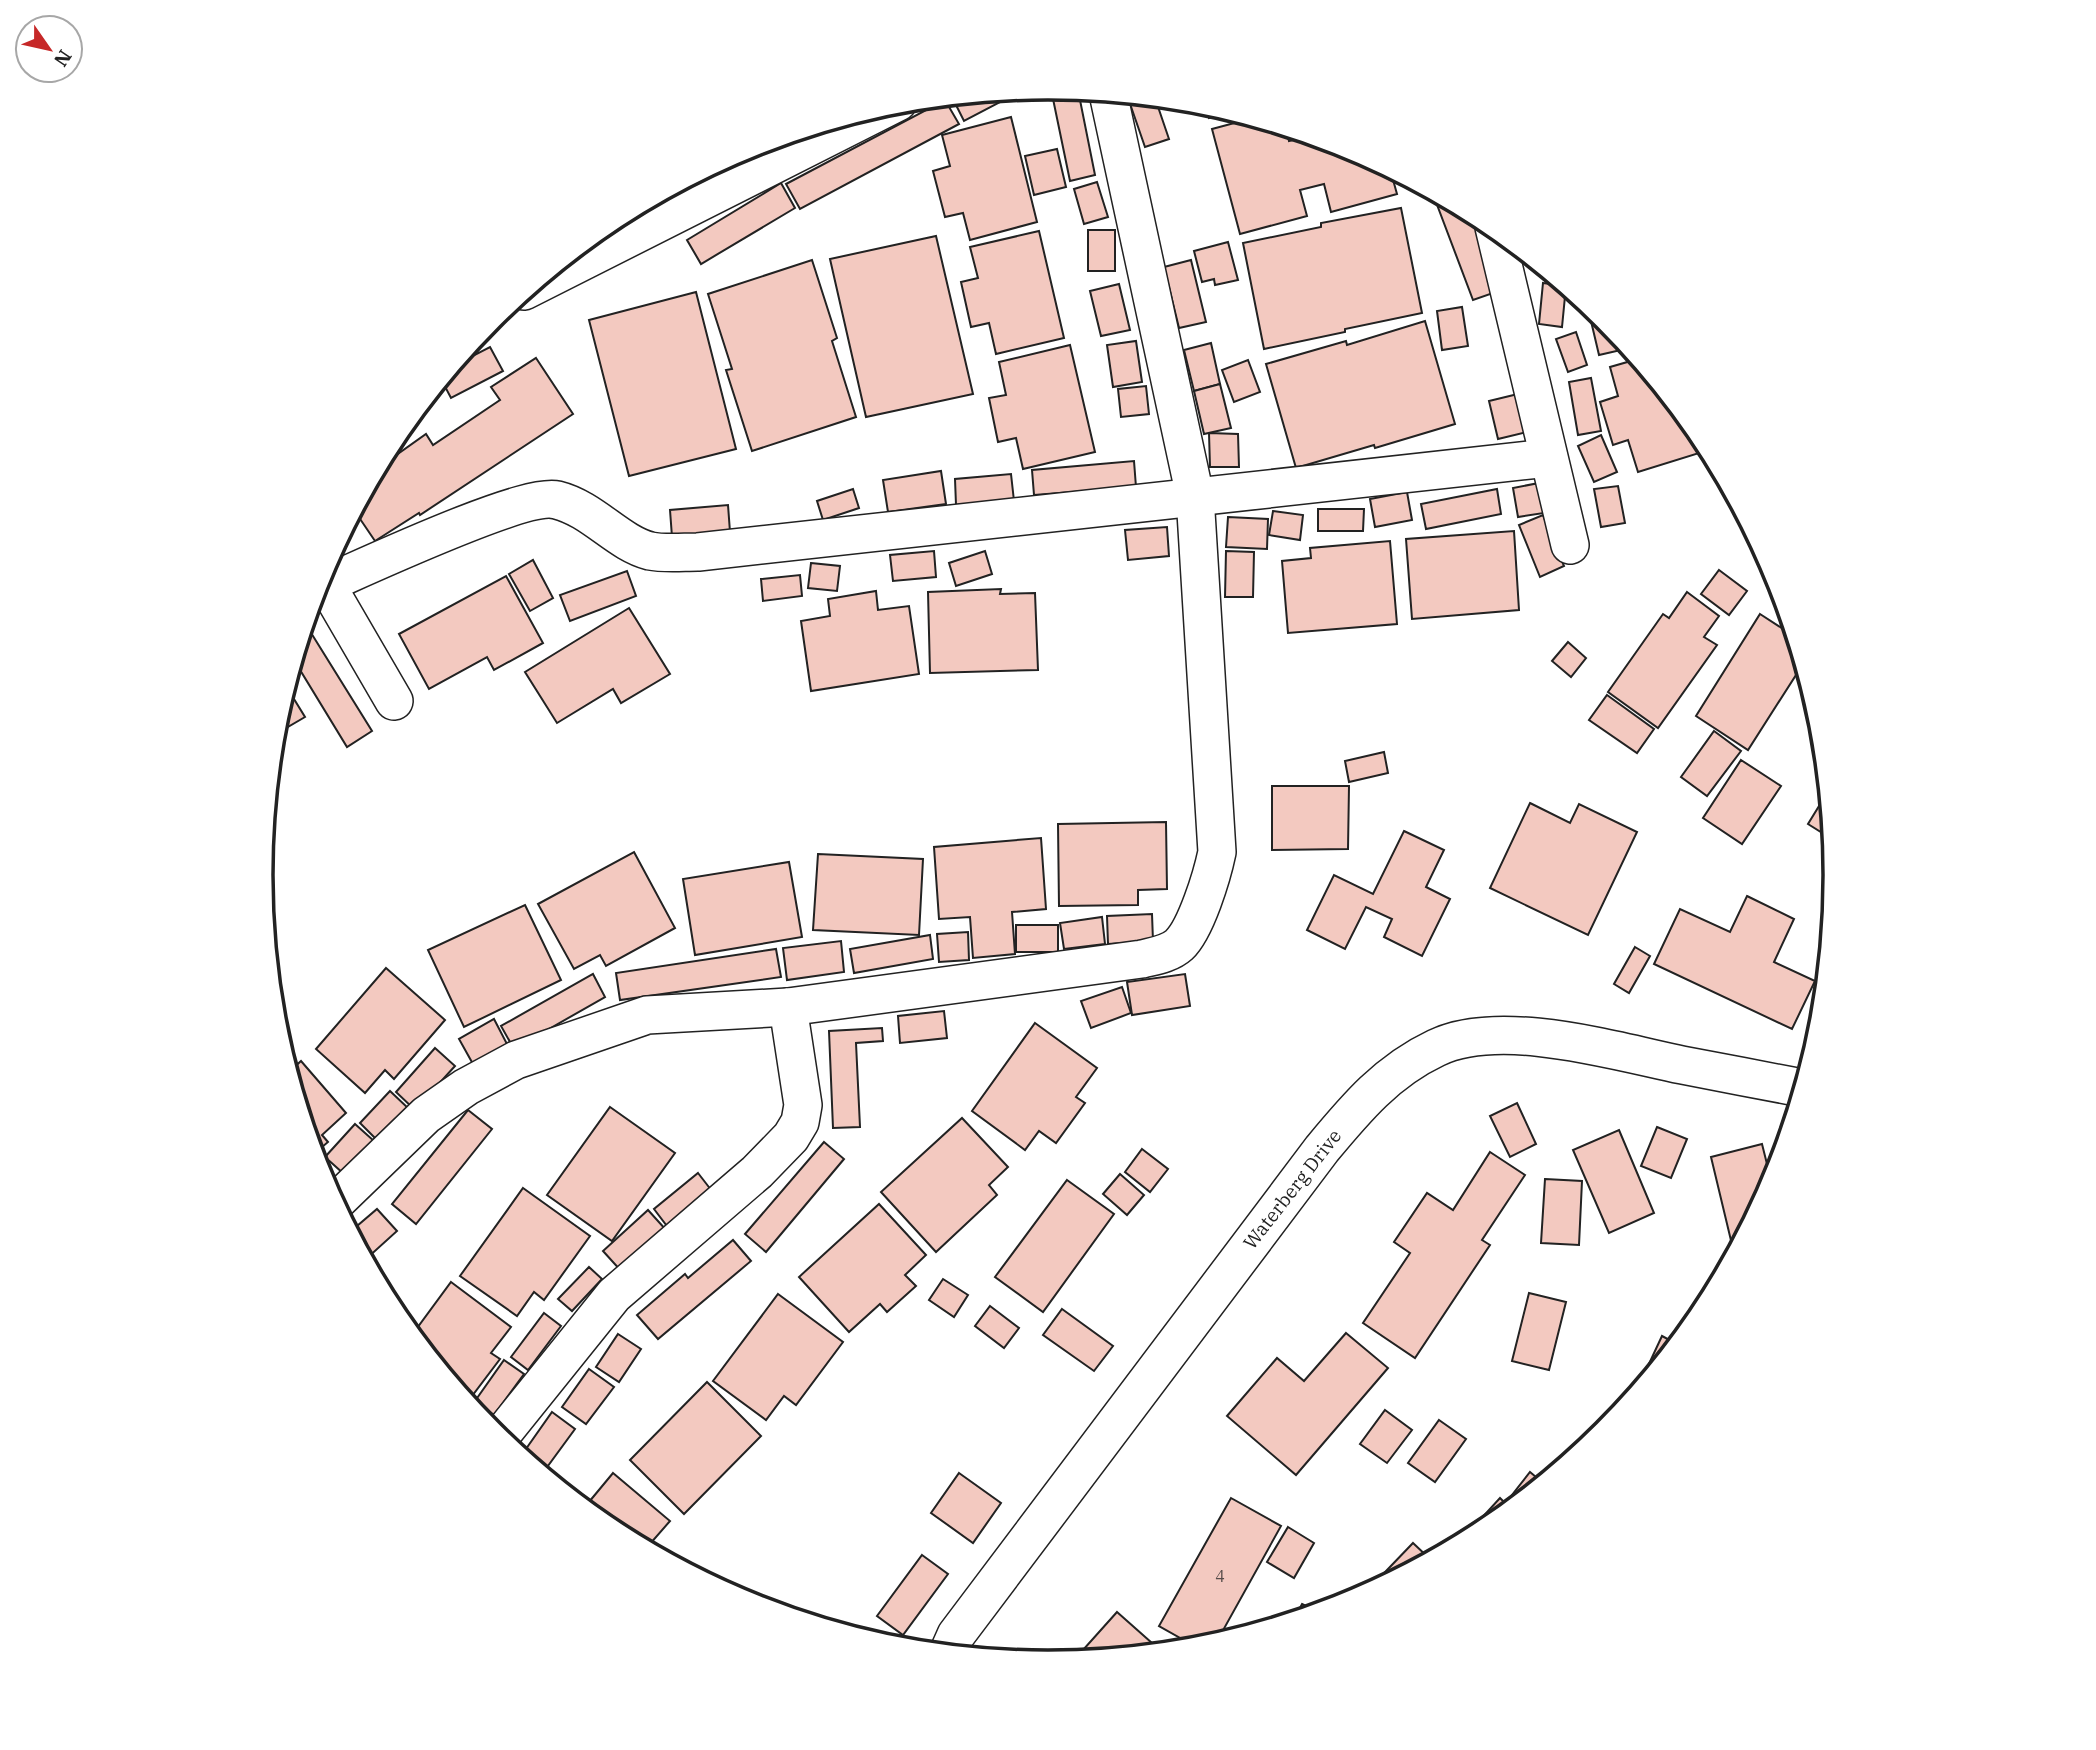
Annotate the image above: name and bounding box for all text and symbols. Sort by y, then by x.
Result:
north arrow [14,14,84,84]
text: N [49,46,77,71]
street label: Waterberg Drive [1238,1124,1346,1254]
house number: 4 [1215,1566,1225,1586]

